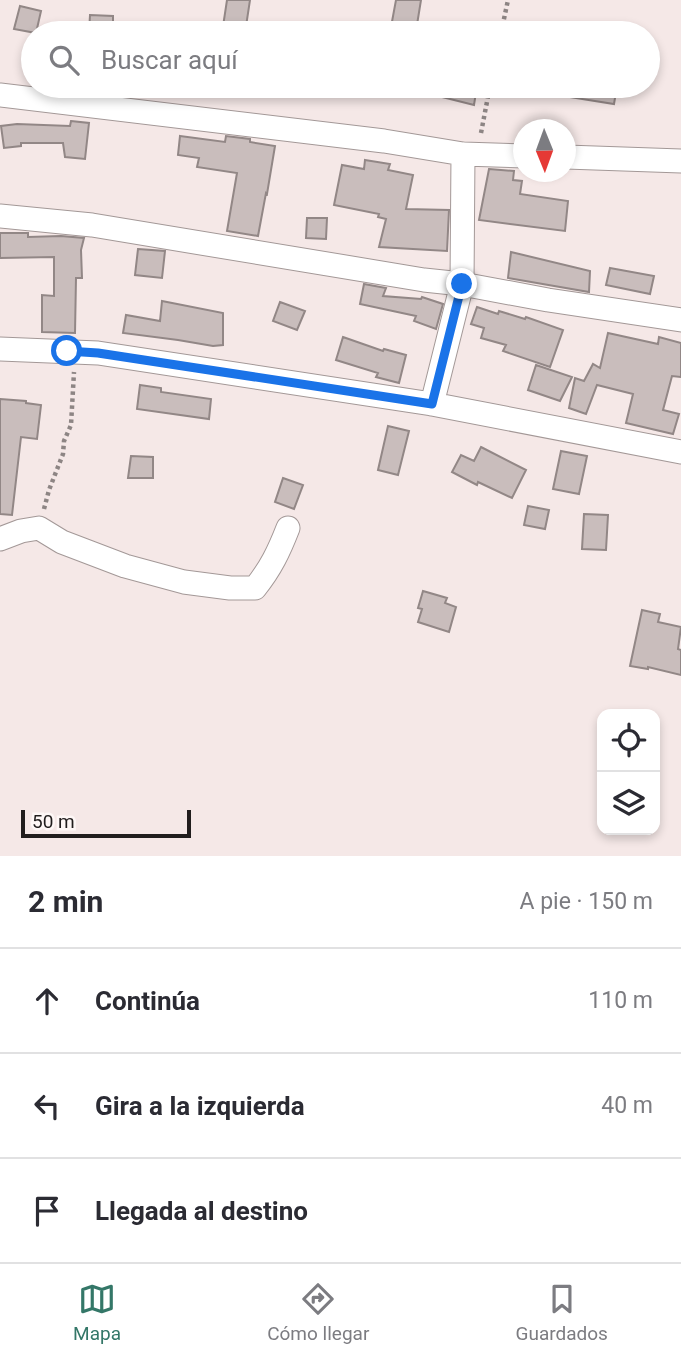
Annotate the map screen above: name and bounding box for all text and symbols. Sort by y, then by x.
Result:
search box [21,21,660,98]
icon: search [45,41,83,79]
text: Buscar aquí [101,45,238,75]
north arrow [513,119,576,182]
route end [446,268,477,299]
route start [51,335,82,366]
map controls [597,709,660,835]
button: locate [597,709,660,772]
button: layers [597,772,660,835]
scale bar [21,807,191,839]
text: 50 m [32,810,75,833]
text: 2 min [28,884,103,919]
text: A pie · 150 m [520,888,653,915]
icon: ahead [28,982,66,1020]
text: Continúa [95,986,200,1016]
text: 110 m [588,987,653,1014]
icon: left [28,1087,66,1125]
text: Gira a la izquierda [95,1091,305,1121]
text: 40 m [601,1092,653,1119]
icon: arrive [28,1192,66,1230]
text: Llegada al destino [95,1196,308,1226]
tab: Mapa [73,1280,121,1345]
tab: Cómo llegar [267,1280,369,1345]
tab: Guardados [516,1280,608,1345]

